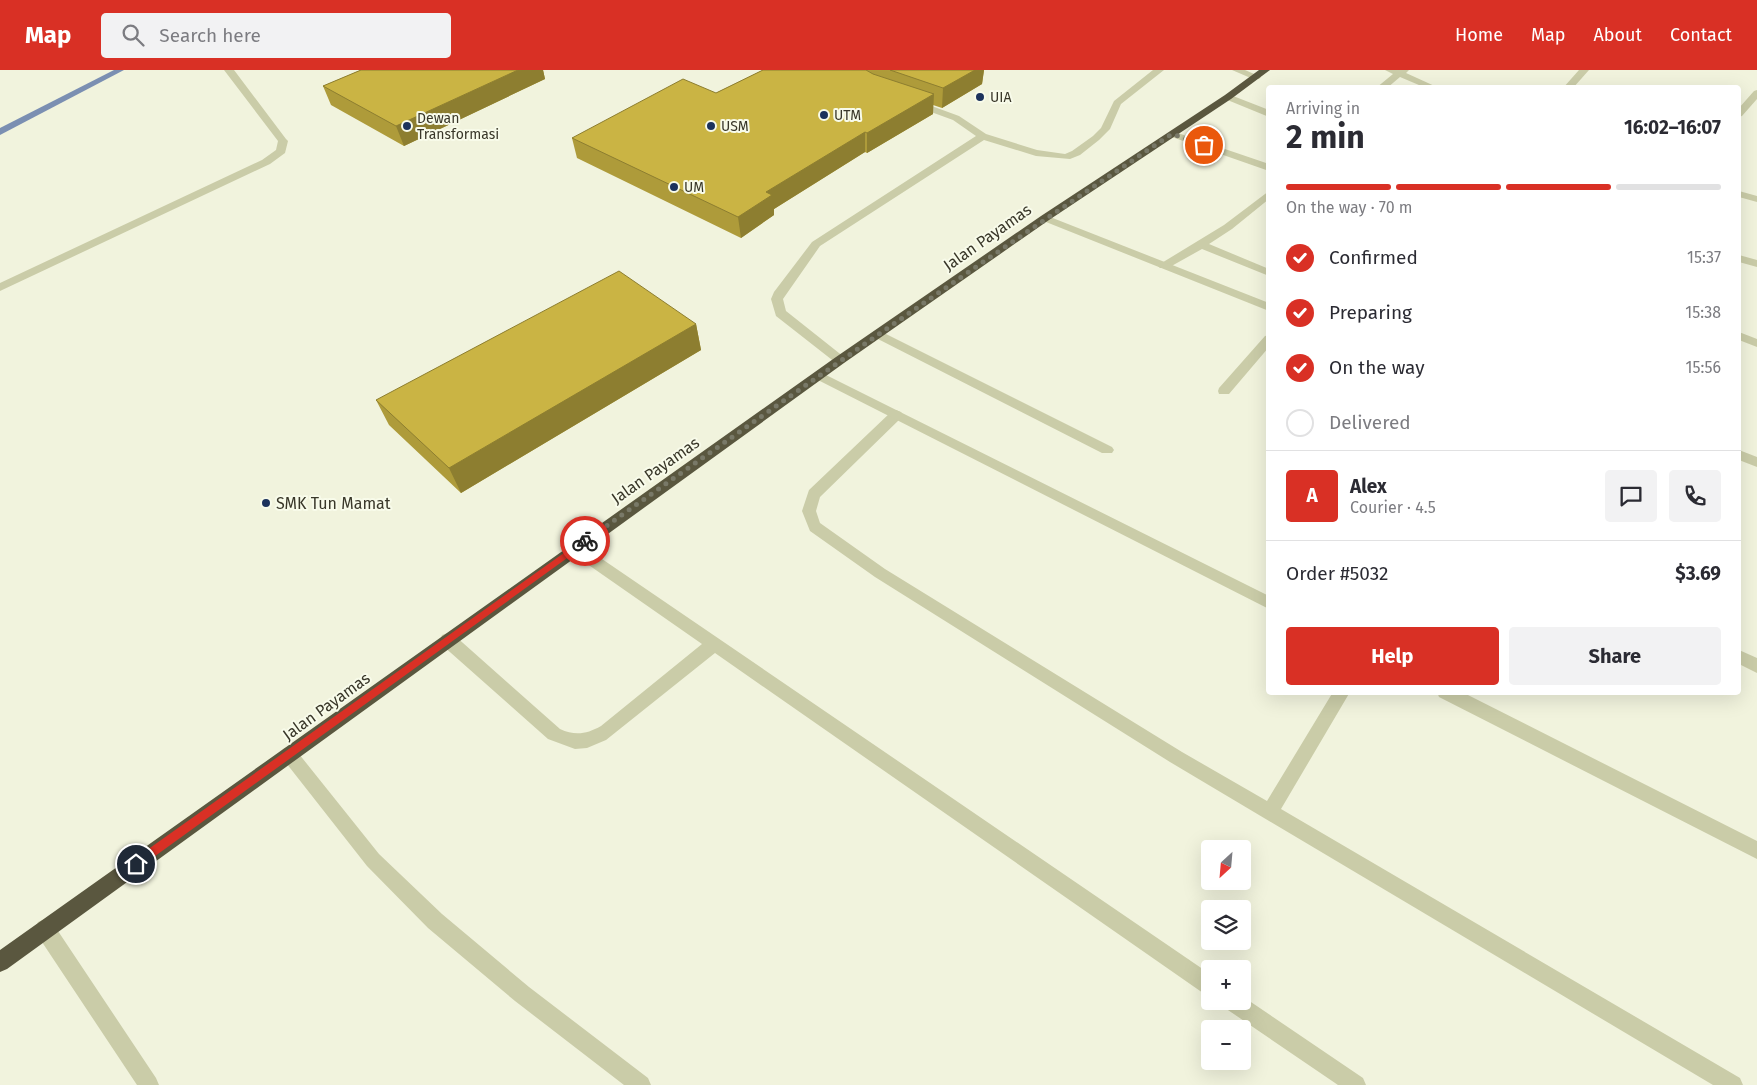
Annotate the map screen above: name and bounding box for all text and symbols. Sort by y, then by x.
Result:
search box [101,13,451,58]
text: Map [25,21,71,49]
icon: search [119,21,147,49]
text: Search here [159,24,261,47]
text: Home [1455,24,1503,46]
text: Map [1531,24,1565,46]
text: About [1593,24,1642,46]
text: Contact [1670,24,1732,46]
place label: UIA [990,89,1011,106]
marker: UIA [974,91,986,103]
text: Arriving in [1286,99,1360,118]
place label: UTM [834,107,861,124]
marker: UTM [818,109,830,121]
place label: Dewan Transformasi [417,110,499,143]
text: 16:02–16:07 [1624,116,1721,139]
place label: USM [721,118,749,135]
text: 2 min [1286,118,1365,156]
marker: Dewan Transformasi [401,120,413,132]
marker: USM [705,120,717,132]
pin [1183,124,1225,166]
icon: bag [1190,131,1218,159]
place label: UM [684,179,704,196]
marker: UM [668,181,680,193]
text: On the way · 70 m [1286,198,1413,217]
street label: Jalan Payamas [940,200,1035,275]
icon: check [1286,244,1314,272]
text: Confirmed [1329,246,1418,269]
text: 15:37 [1687,248,1721,267]
icon: check [1286,299,1314,327]
text: Preparing [1329,301,1412,324]
text: 15:38 [1685,303,1721,322]
icon: check [1286,354,1314,382]
text: On the way [1329,356,1425,379]
text: 15:56 [1686,358,1721,377]
text: Delivered [1329,411,1411,434]
street label: Jalan Payamas [608,433,703,508]
button: chat [1605,470,1657,522]
button: phone [1669,470,1721,522]
text: Alex [1350,475,1387,498]
text: A [1306,484,1318,507]
place label: SMK Tun Mamat [276,494,391,513]
marker: SMK Tun Mamat [260,497,272,509]
text: Courier · 4.5 [1350,498,1436,517]
courier [560,516,610,566]
icon: bike [571,527,599,555]
text: Order #5032 [1286,562,1388,585]
text: $3.69 [1675,562,1721,585]
button: Help [1286,627,1499,685]
button: Share [1509,627,1721,685]
street label: Jalan Payamas [279,668,374,744]
north arrow [1201,840,1251,890]
map controls [1201,840,1251,1070]
pin [115,843,157,885]
icon: home [122,850,150,878]
button: layers [1201,900,1251,950]
button: + [1201,960,1251,1010]
button: − [1201,1020,1251,1070]

